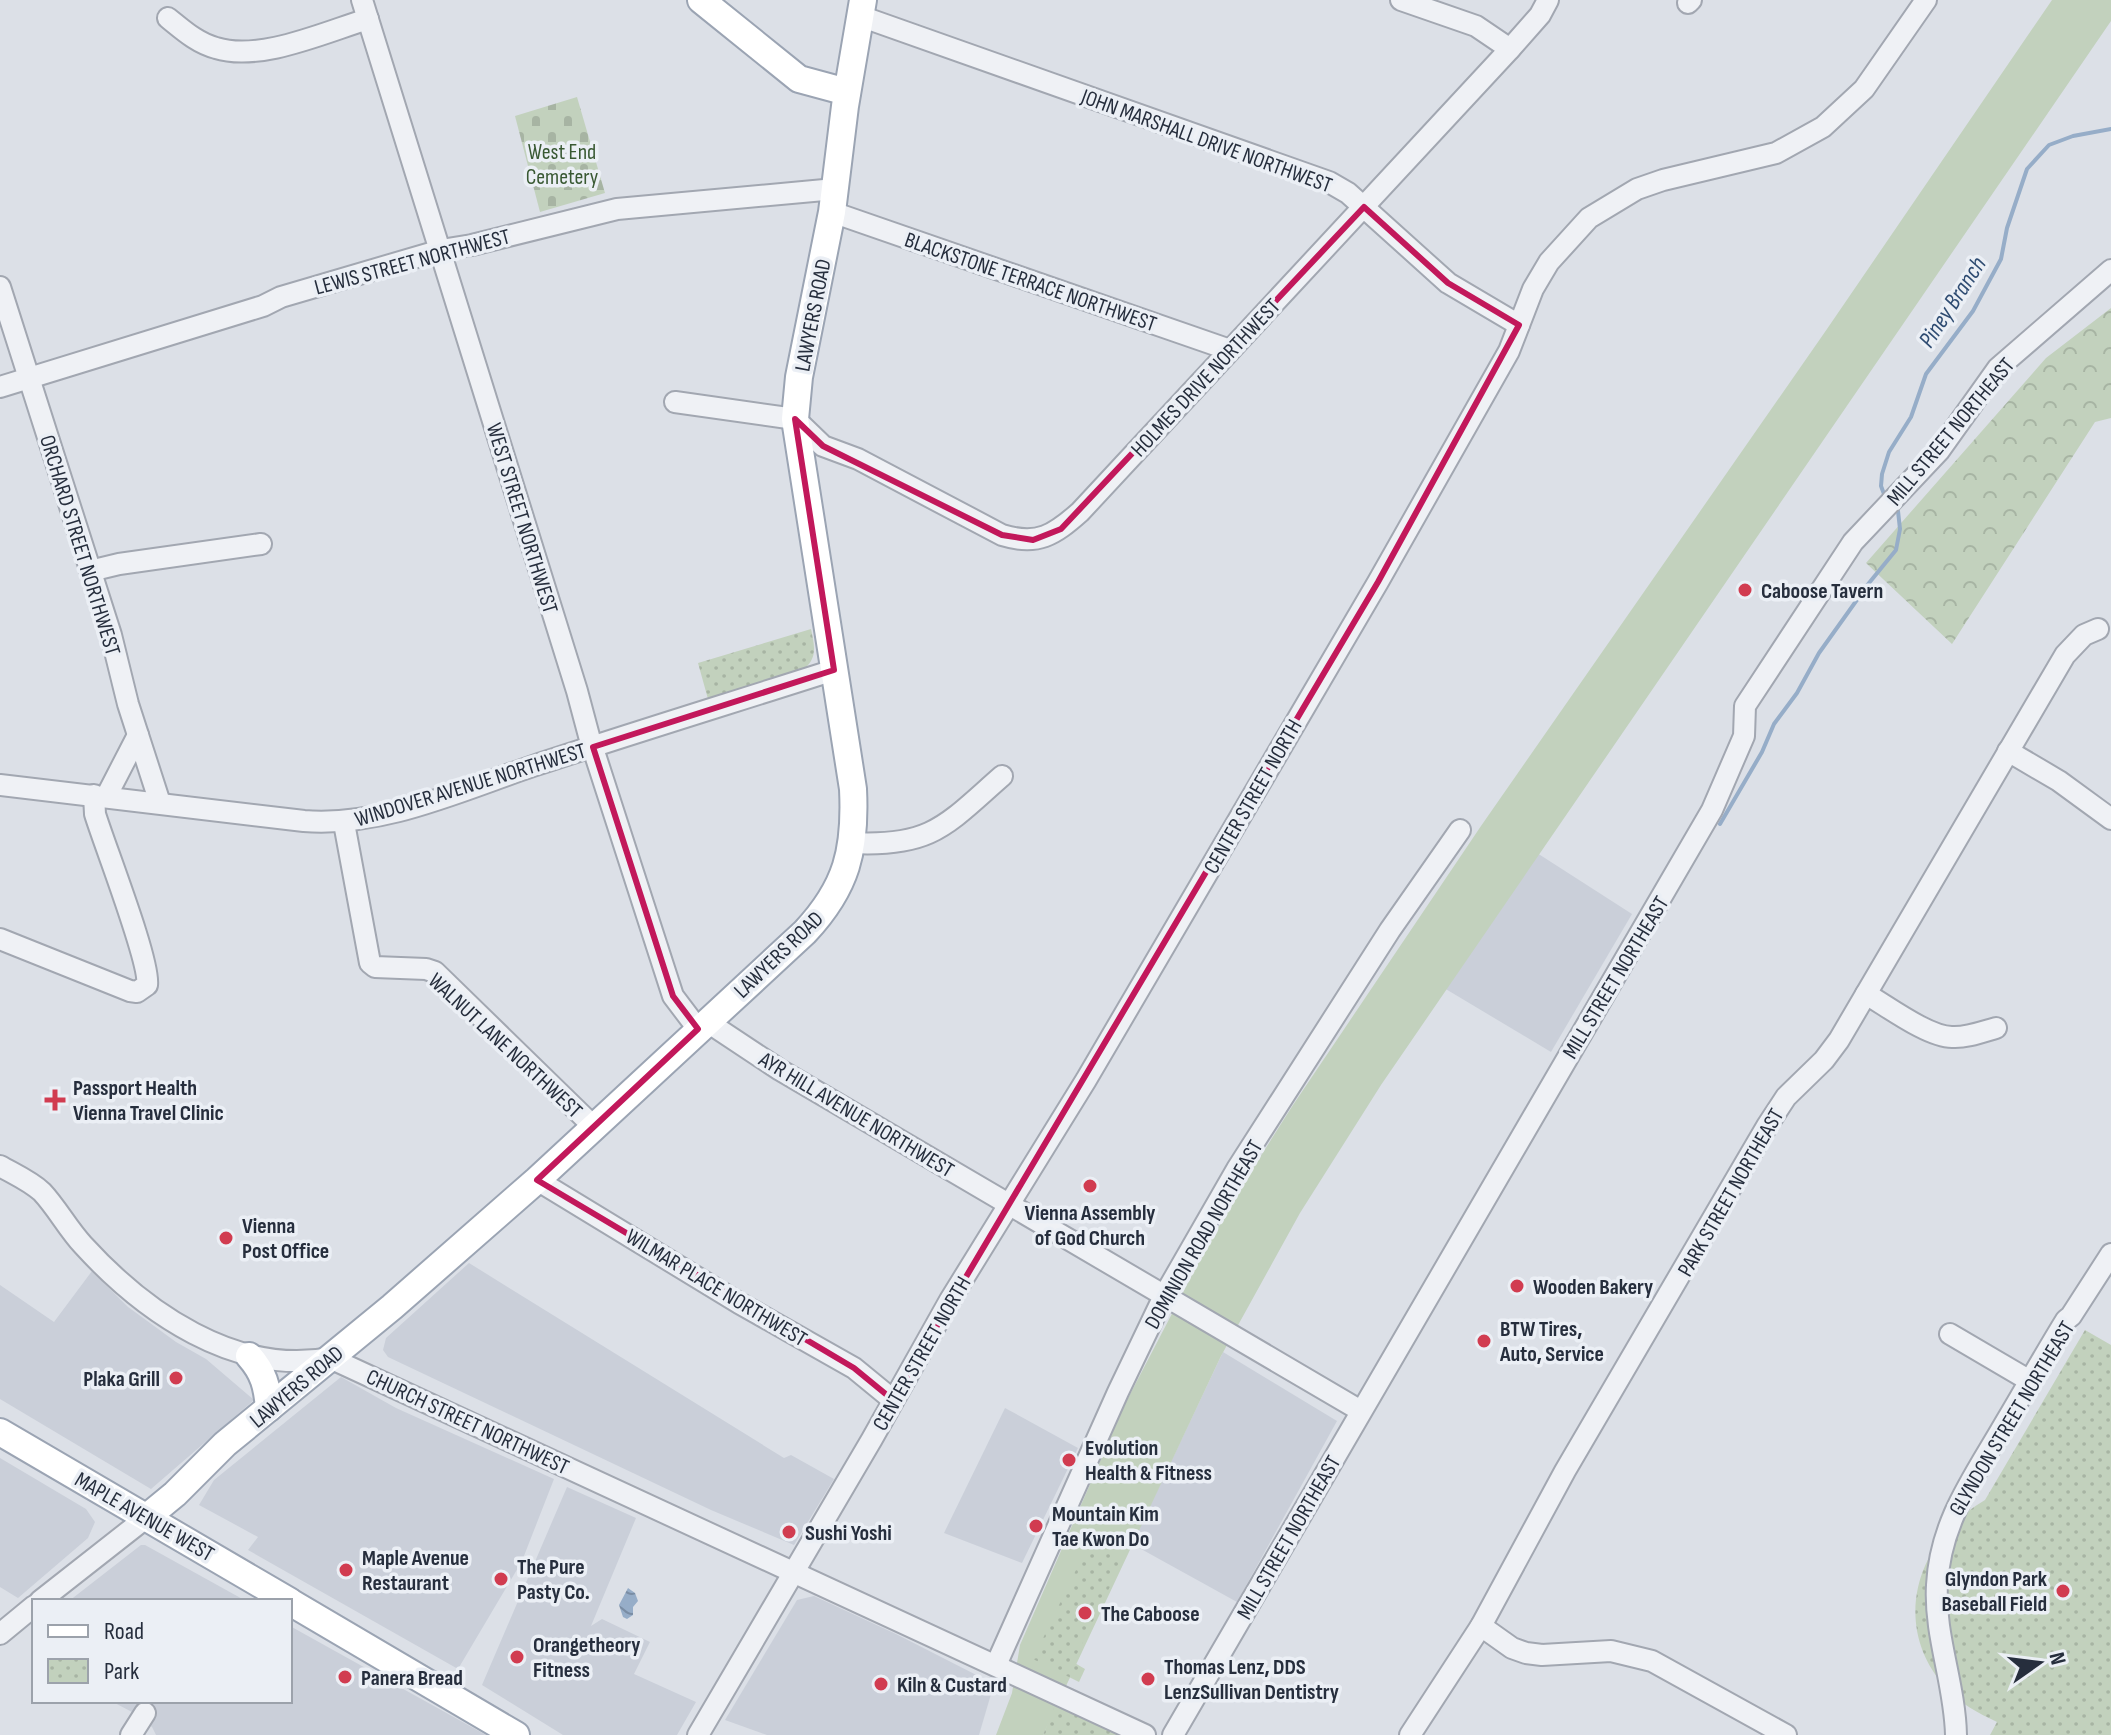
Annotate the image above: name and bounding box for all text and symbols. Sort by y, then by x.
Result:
street label: JOHN MARSHALL DRIVE NORTHWEST [1076,83,1336,199]
park label: West End Cemetery [526,139,599,191]
street label: LEWIS STREET NORTHWEST [312,223,513,302]
street label: BLACKSTONE TERRACE NORTHWEST [901,227,1160,338]
water label: Piney Branch [1912,251,1992,353]
street label: LAWYERS ROAD [789,257,838,374]
street label: HOLMES DRIVE NORTHWEST [1126,293,1287,463]
street label: MILL STREET NORTHEAST [1881,352,2021,511]
street label: WEST STREET NORTHWEST [480,420,563,617]
street label: ORCHARD STREET NORTHWEST [33,432,126,659]
place label: Caboose Tavern [1761,578,1883,605]
marker: Caboose Tavern [1736,581,1754,599]
street label: CENTER STREET NORTH [1198,715,1308,879]
street label: WINDOVER AVENUE NORTHWEST [352,737,589,833]
street label: MILL STREET NORTHEAST [1557,892,1675,1064]
street label: LAWYERS ROAD [729,906,829,1004]
street label: WALNUT LANE NORTHWEST [422,968,588,1125]
street label: AYR HILL AVENUE NORTHWEST [753,1046,959,1184]
place label: Passport Health Vienna Travel Clinic [73,1075,224,1127]
marker: Passport Health Vienna Travel Clinic [44,1089,66,1111]
street label: PARK STREET NORTHEAST [1672,1104,1790,1281]
street label: DOMINION ROAD NORTHEAST [1139,1136,1269,1334]
marker: Vienna Assembly of God Church [1081,1177,1099,1195]
place label: Vienna Assembly of God Church [1024,1200,1156,1252]
place label: Vienna Post Office [242,1213,329,1265]
street label: WILMAR PLACE NORTHWEST [621,1223,812,1353]
marker: Vienna Post Office [217,1229,235,1247]
street label: CENTER STREET NORTH [867,1272,977,1436]
place label: Wooden Bakery [1533,1274,1653,1301]
marker: Wooden Bakery [1508,1277,1526,1295]
place label: BTW Tires, Auto, Service [1499,1316,1604,1368]
street label: GLYNDON STREET NORTHEAST [1944,1317,2081,1521]
marker: BTW Tires, Auto, Service [1475,1332,1493,1350]
street label: LAWYERS ROAD [245,1340,349,1434]
street label: CHURCH STREET NORTHWEST [362,1364,573,1481]
place label: Plaka Grill [83,1366,160,1393]
marker: Plaka Grill [167,1369,185,1387]
place label: Evolution Health & Fitness [1085,1435,1212,1487]
marker: Evolution Health & Fitness [1060,1451,1078,1469]
street label: MILL STREET NORTHEAST [1231,1451,1347,1624]
street label: MAPLE AVENUE WEST [70,1466,219,1568]
place label: Mountain Kim Tae Kwon Do [1052,1501,1159,1553]
marker: Mountain Kim Tae Kwon Do [1027,1517,1045,1535]
place label: Sushi Yoshi [805,1520,892,1547]
marker: Sushi Yoshi [780,1523,798,1541]
place label: Maple Avenue Restaurant [362,1545,469,1597]
place label: The Pure Pasty Co. [517,1554,590,1606]
marker: Maple Avenue Restaurant [337,1561,355,1579]
place label: Glyndon Park Baseball Field [1942,1566,2048,1618]
marker: The Pure Pasty Co. [492,1570,510,1588]
marker: Glyndon Park Baseball Field [2054,1582,2072,1600]
legend [32,1599,292,1703]
place label: The Caboose [1101,1601,1200,1628]
marker: The Caboose [1076,1604,1094,1622]
text: Road [104,1617,144,1646]
north arrow [1999,1623,2079,1703]
place label: Orangetheory Fitness [533,1632,640,1684]
marker: Orangetheory Fitness [508,1648,526,1666]
text: N [2042,1650,2071,1667]
place label: Thomas Lenz, DDS LenzSullivan Dentistry [1164,1654,1339,1706]
text: Park [104,1657,139,1686]
place label: Panera Bread [361,1665,463,1692]
marker: Panera Bread [336,1668,354,1686]
marker: Thomas Lenz, DDS LenzSullivan Dentistry [1139,1670,1157,1688]
place label: Kiln & Custard [897,1672,1007,1699]
marker: Kiln & Custard [872,1675,890,1693]

